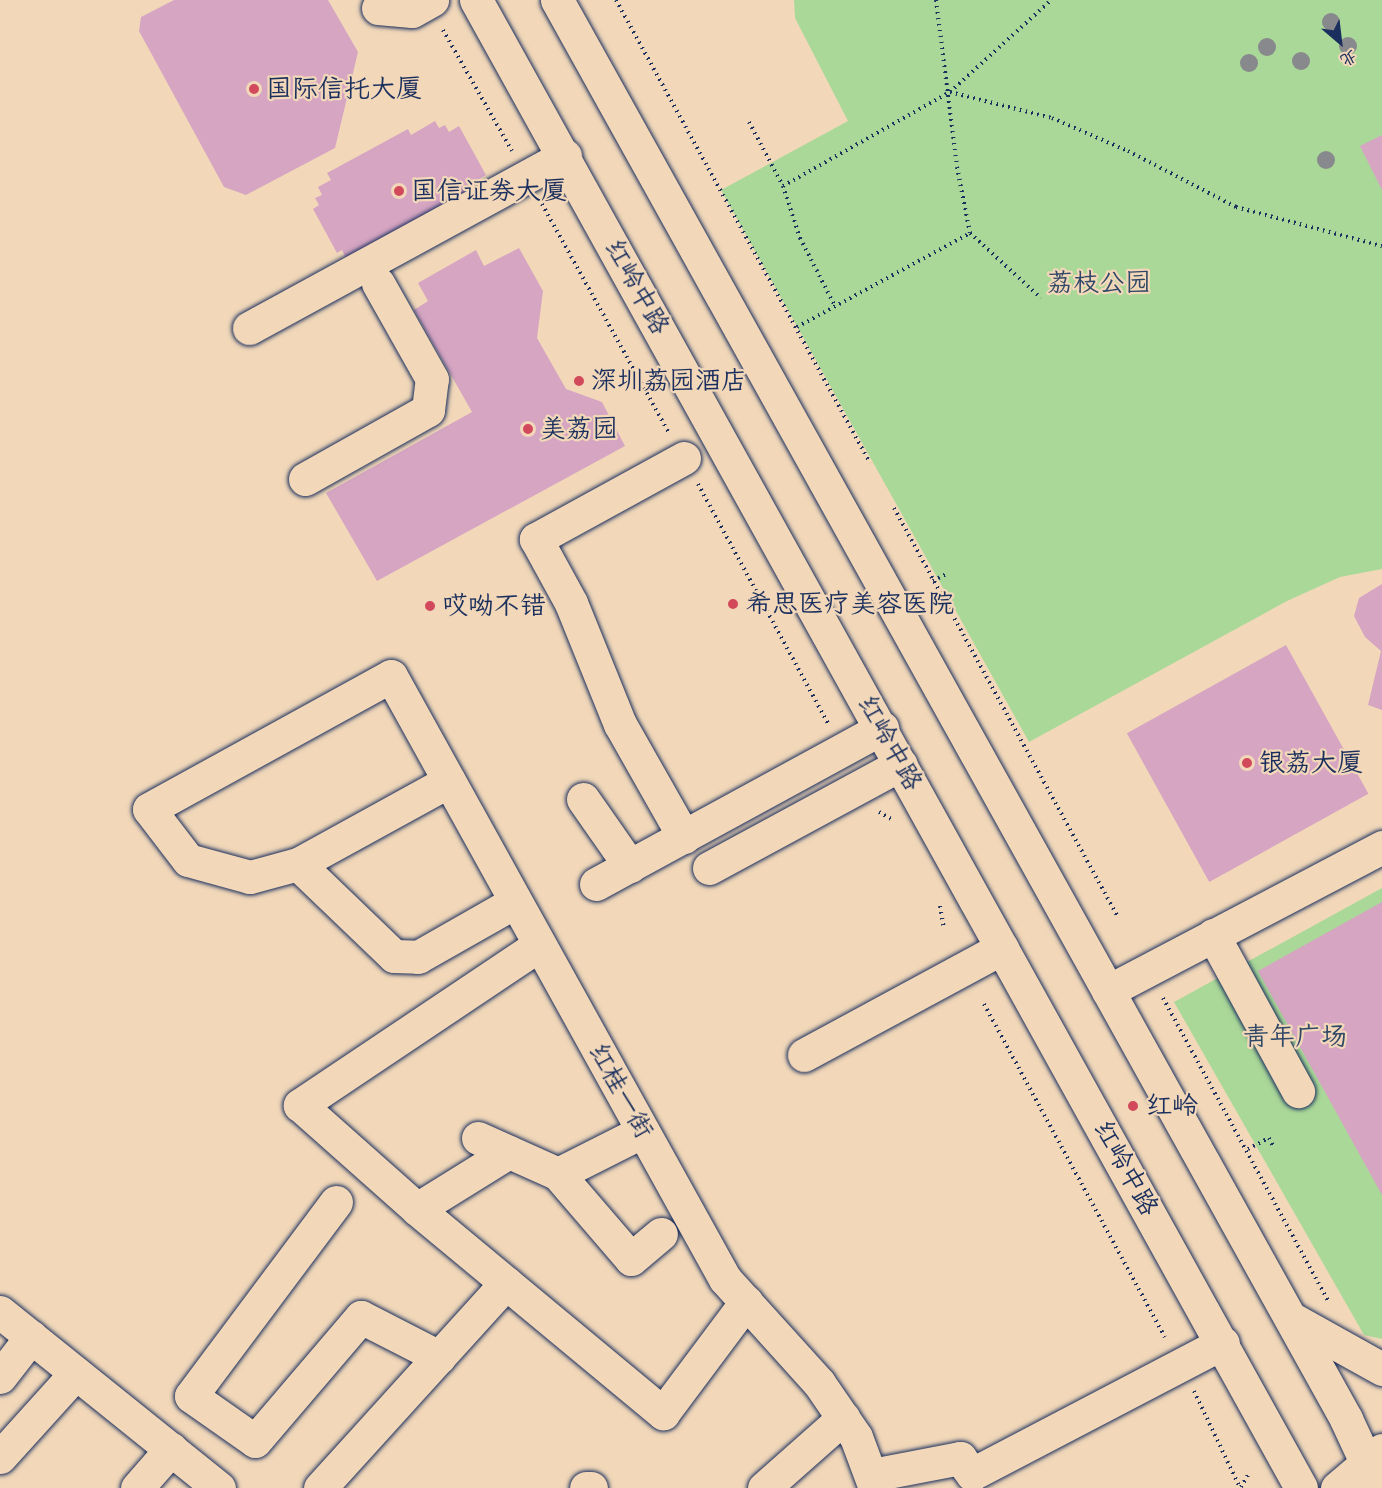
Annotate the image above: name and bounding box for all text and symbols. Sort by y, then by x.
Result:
north arrow [1310,12,1370,72]
text: 北 [1337,45,1360,70]
place label: 国际信托大厦 [266,73,422,105]
marker: 国际信托大厦 [247,82,261,96]
place label: 国信证券大厦 [411,175,567,207]
marker: 国信证券大厦 [392,184,406,198]
street label: 红岭中路 [598,234,676,340]
park label: 荔枝公园 [1047,267,1151,299]
place label: 深圳荔园酒店 [591,365,747,397]
marker: 深圳荔园酒店 [572,374,586,388]
place label: 美荔园 [540,413,618,445]
marker: 美荔园 [521,422,535,436]
place label: 希思医疗美容医院 [746,588,954,620]
place label: 哎呦不错 [442,590,546,622]
marker: 希思医疗美容医院 [724,595,742,613]
marker: 哎呦不错 [423,599,437,613]
street label: 红岭中路 [851,690,929,796]
place label: 银荔大厦 [1259,747,1363,779]
marker: 银荔大厦 [1240,756,1254,770]
park label: 青年广场 [1243,1021,1347,1053]
street label: 红桂一街 [582,1038,660,1144]
place label: 红岭 [1146,1090,1198,1122]
marker: 红岭 [1124,1097,1142,1115]
street label: 红岭中路 [1087,1115,1165,1221]

